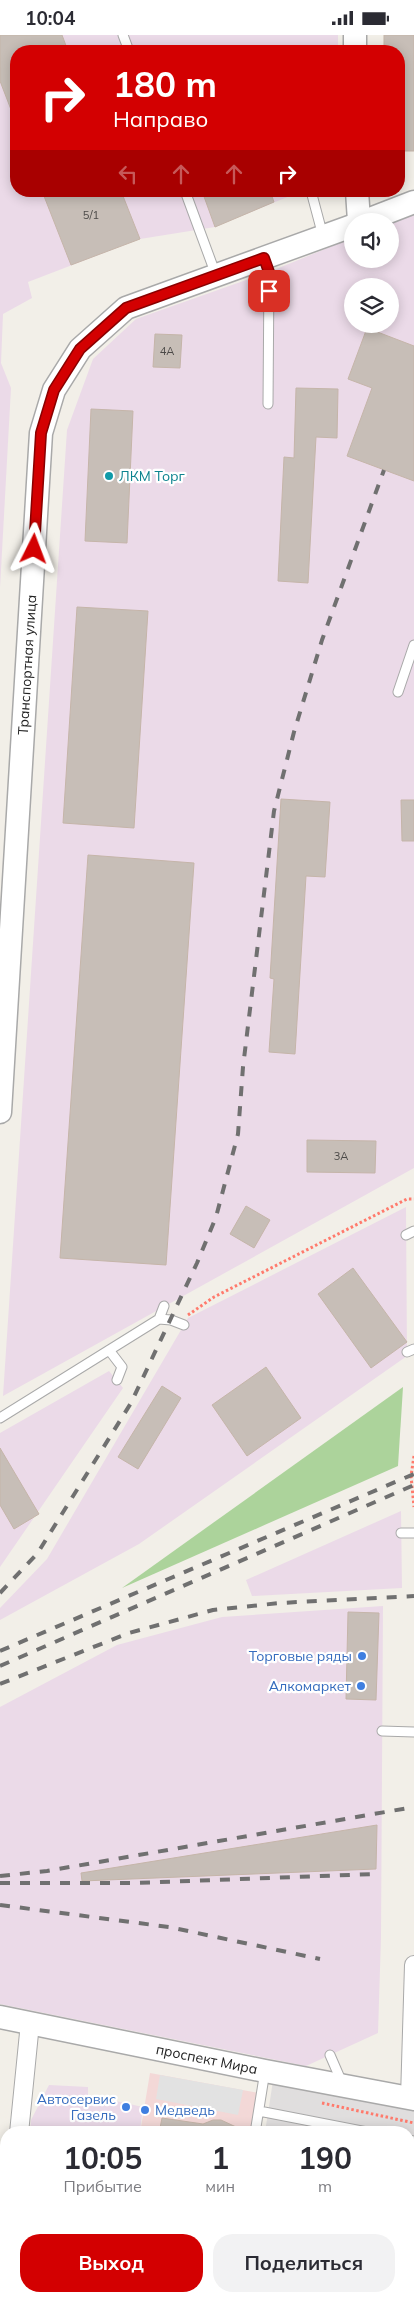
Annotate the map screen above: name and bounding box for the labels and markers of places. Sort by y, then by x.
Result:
pin [248,270,290,312]
place label: ЛКМ Торг [119,467,186,485]
marker: ЛКМ Торг [103,470,115,482]
place label: Торговые ряды [249,1647,352,1665]
marker: Торговые ряды [356,1650,368,1662]
place label: Алкомаркет [269,1677,352,1695]
marker: Алкомаркет [355,1680,367,1692]
place label: Автосервис Газель [37,2090,116,2124]
marker: Автосервис Газель [120,2101,132,2113]
place label: Медведь [155,2101,215,2119]
marker: Медведь [139,2104,151,2116]

